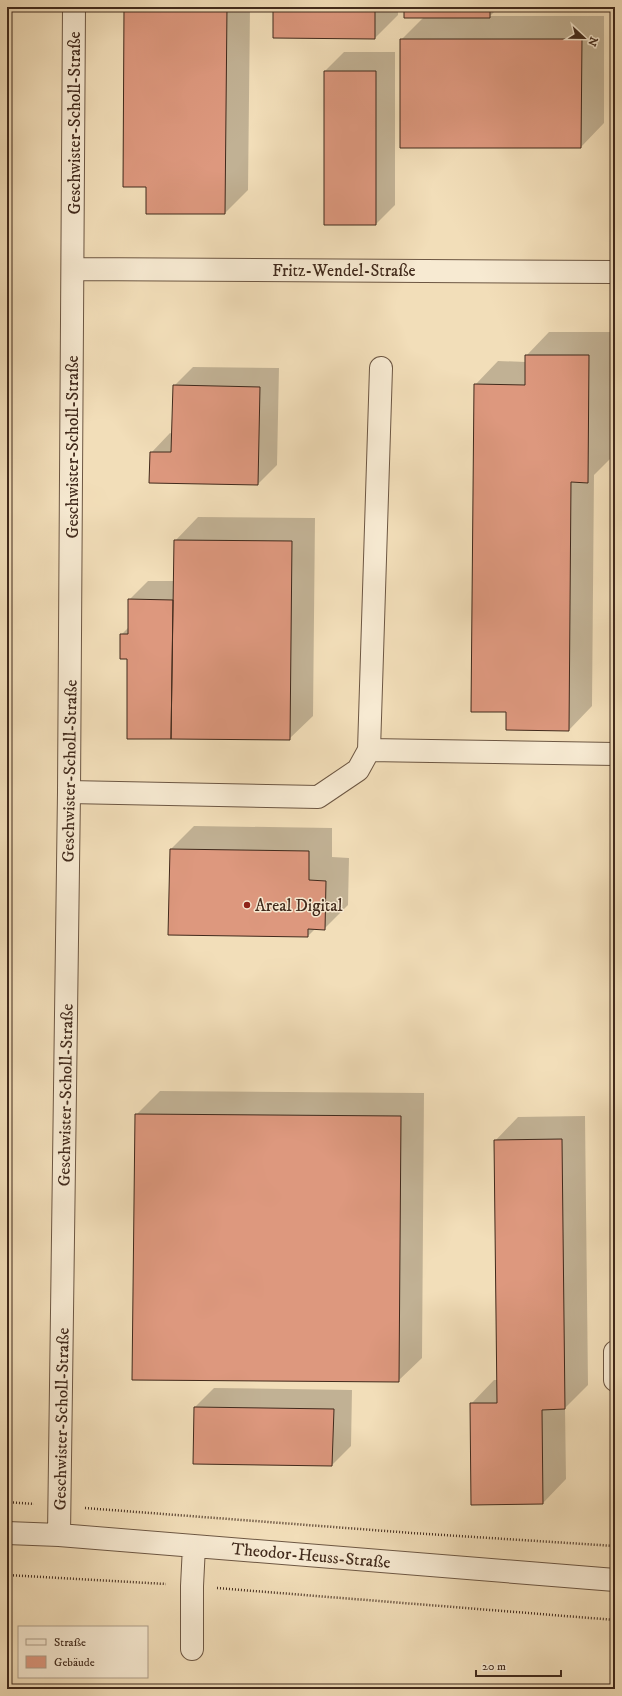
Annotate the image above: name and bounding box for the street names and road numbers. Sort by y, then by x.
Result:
street label: Geschwister-Scholl-Straße [64,32,86,214]
street label: Fritz-Wendel-Straße [272,260,416,282]
street label: Geschwister-Scholl-Straße [62,356,84,538]
street label: Geschwister-Scholl-Straße [57,679,83,863]
street label: Geschwister-Scholl-Straße [53,1003,79,1187]
street label: Geschwister-Scholl-Straße [49,1327,75,1511]
street label: Theodor-Heuss-Straße [230,1538,391,1574]

